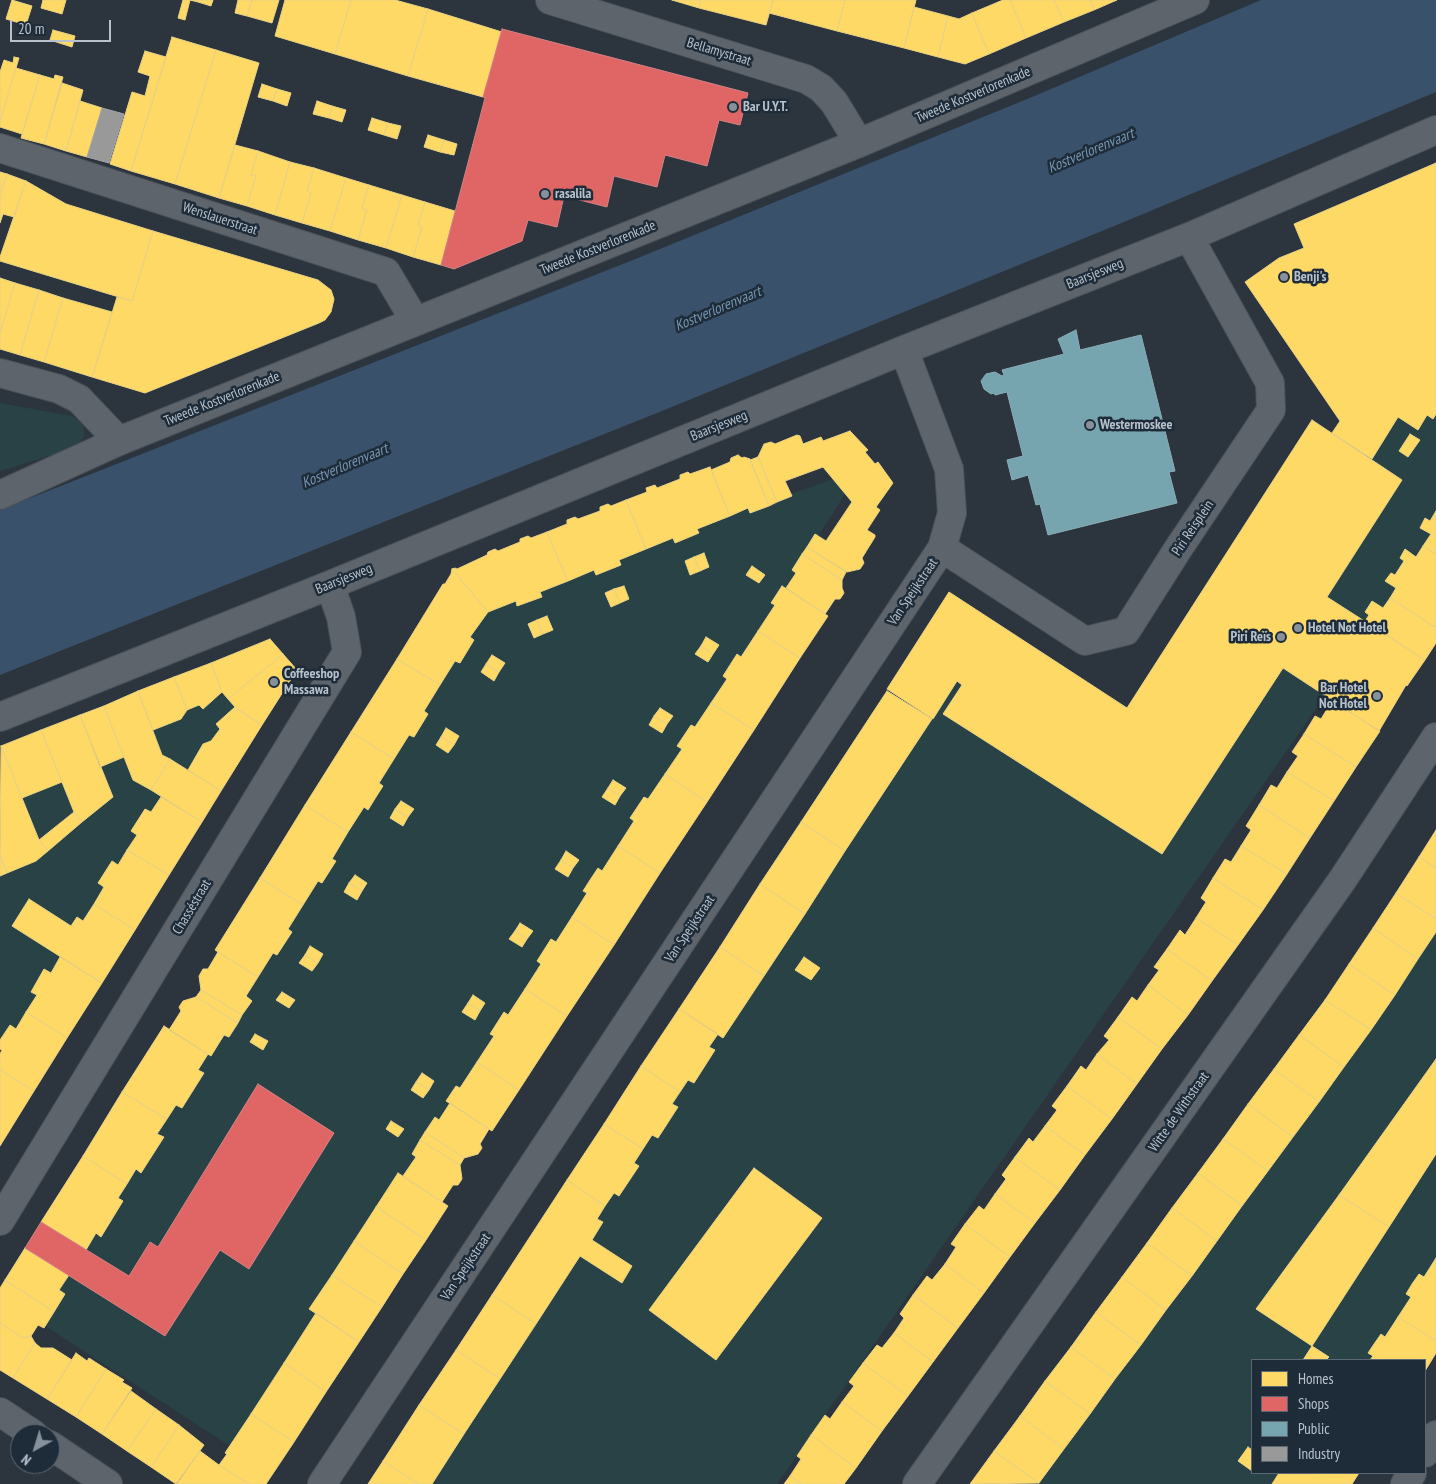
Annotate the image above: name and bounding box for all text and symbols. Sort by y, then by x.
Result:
scale bar [12,10,114,42]
text: 20 m [18,19,44,38]
street label: Bellamystraat [685,34,753,70]
street label: Tweede Kostverlorenkade [913,63,1033,127]
place label: Bar U.Y.T. [743,99,788,115]
marker: Bar U.Y.T. [727,101,739,113]
water label: Kostverlorenvaart [1045,125,1137,177]
place label: rasalila [555,186,591,202]
marker: rasalila [539,188,551,200]
street label: Wenslauerstraat [181,199,259,239]
street label: Tweede Kostverlorenkade [538,217,658,279]
street label: Baarsjesweg [1064,255,1126,293]
place label: Benji's [1294,269,1327,285]
marker: Benji's [1278,271,1290,283]
water label: Kostverlorenvaart [672,283,764,335]
street label: Tweede Kostverlorenkade [162,368,282,430]
street label: Baarsjesweg [688,407,750,445]
place label: Westermoskee [1100,417,1172,433]
marker: Westermoskee [1084,419,1096,431]
water label: Kostverlorenvaart [299,440,391,492]
street label: Piri Reisplein [1168,497,1218,559]
street label: Van Speijkstraat [884,555,942,629]
street label: Baarsjesweg [313,560,375,598]
place label: Hotel Not Hotel [1308,620,1386,636]
marker: Hotel Not Hotel [1292,622,1304,634]
place label: Piri Reïs [1231,629,1271,645]
marker: Piri Reïs [1275,631,1287,643]
place label: Coffeeshop Massawa [284,666,339,699]
marker: Coffeeshop Massawa [268,676,280,688]
place label: Bar Hotel Not Hotel [1319,680,1367,712]
marker: Bar Hotel Not Hotel [1371,690,1383,702]
street label: Chasséstraat [169,877,215,937]
street label: Van Speijkstraat [661,892,719,966]
street label: Witte de Withstraat [1145,1069,1213,1155]
street label: Van Speijkstraat [437,1230,495,1304]
legend [1251,1359,1426,1474]
text: Homes [1298,1369,1334,1388]
text: Shops [1298,1394,1329,1413]
text: Public [1298,1419,1329,1438]
north arrow [10,1424,60,1474]
text: Industry [1298,1444,1340,1463]
text: N [18,1451,35,1469]

